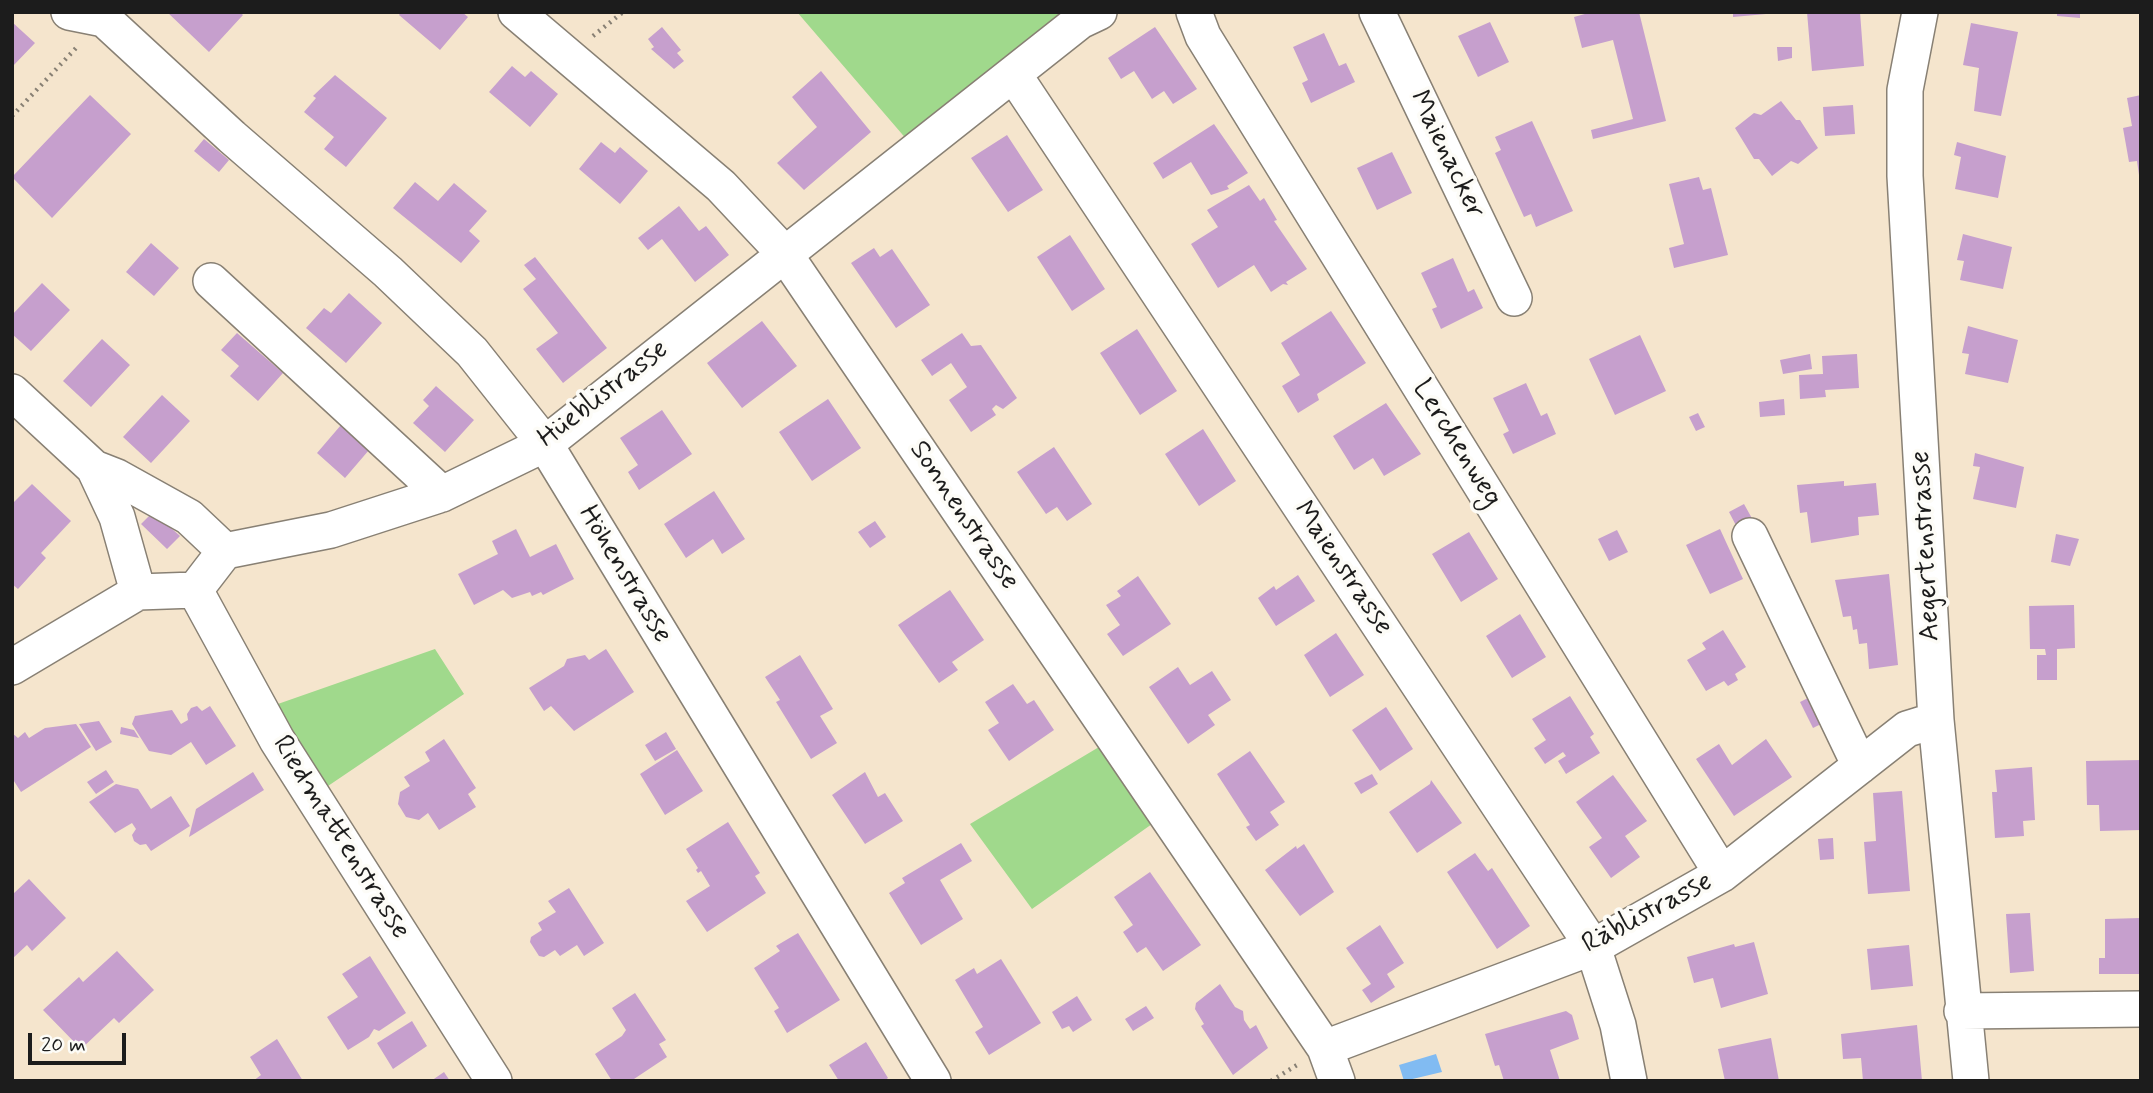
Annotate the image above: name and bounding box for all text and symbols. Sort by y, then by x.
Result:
street label: Maienacker [1401,85,1491,225]
street label: Hüeblistrasse [532,334,676,456]
street label: Lerchenweg [1404,374,1508,514]
street label: Sonnenstrasse [901,435,1025,597]
street label: Aegertenstrasse [1905,450,1949,642]
street label: Maienstrasse [1285,496,1399,642]
street label: Höhenstrasse [570,500,678,650]
street label: Riedmattenstrasse [264,730,416,946]
street label: Räblistrasse [1577,866,1719,962]
scale bar [32,1020,130,1064]
text: 20 m [41,1031,86,1059]

